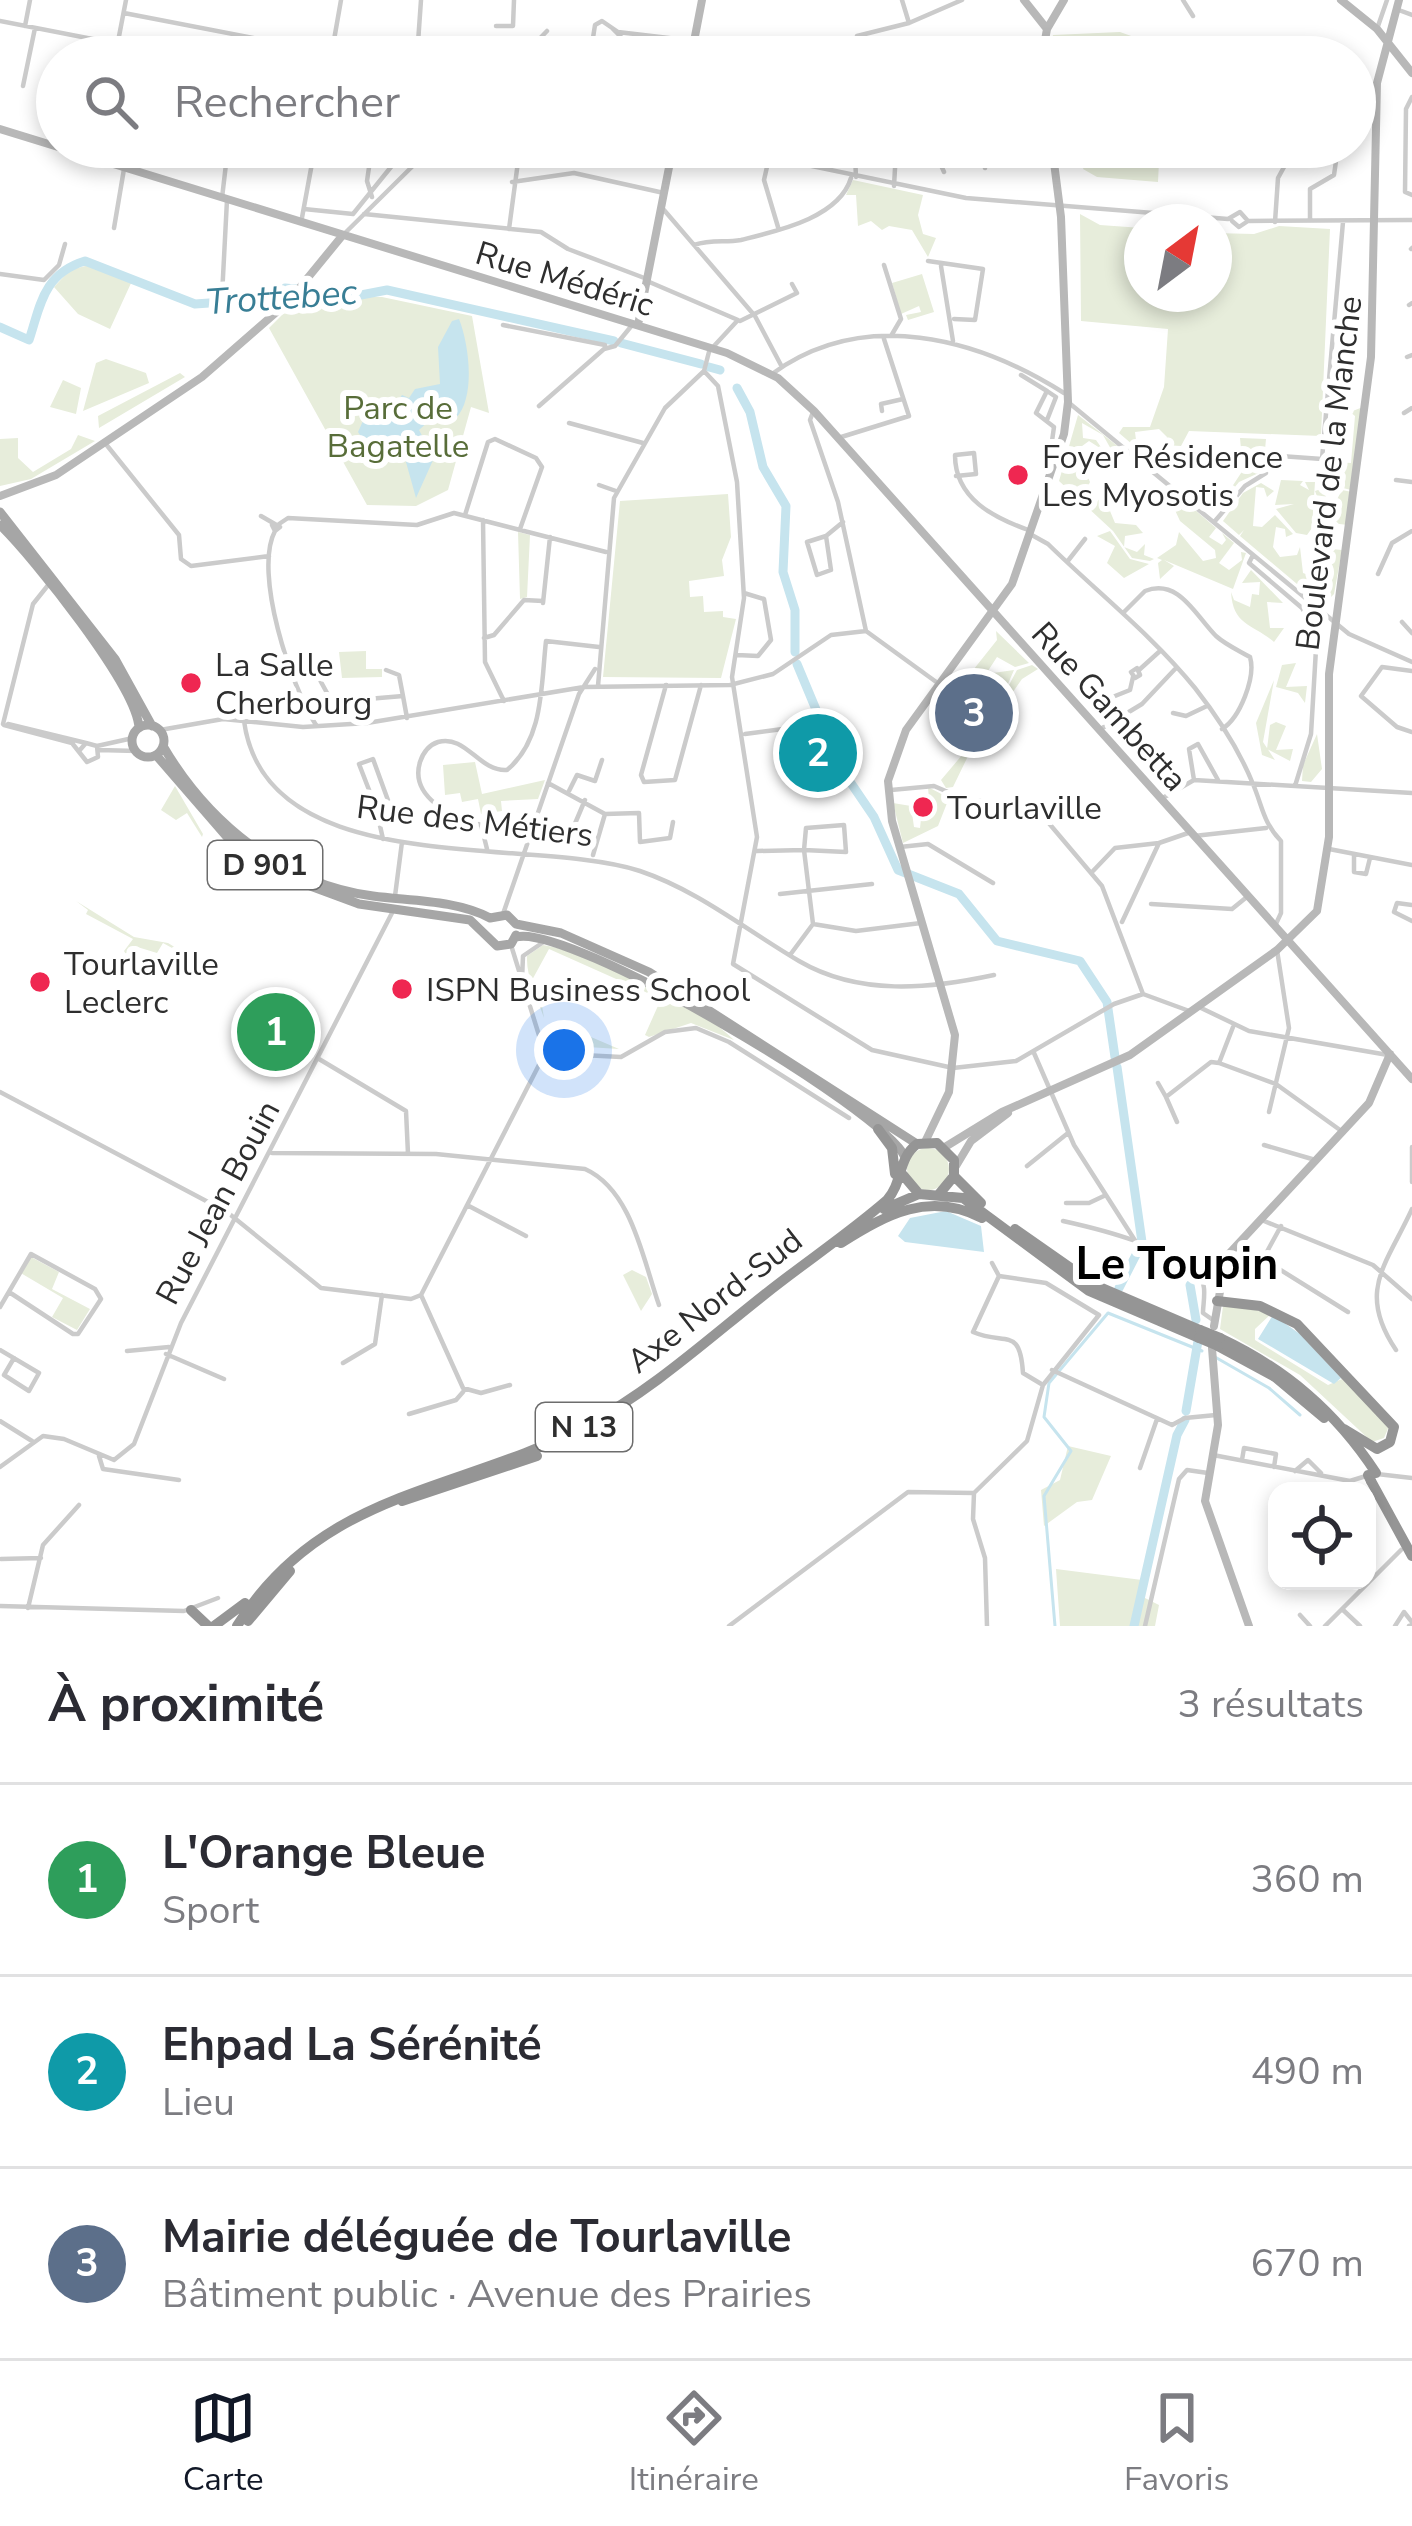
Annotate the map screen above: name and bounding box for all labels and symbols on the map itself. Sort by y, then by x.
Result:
north arrow [1124,204,1232,312]
street label: Rue Médéric [470,231,659,328]
water label: Trottebec [204,268,359,327]
street label: Boulevard de la Manche [1285,293,1374,653]
park label: Parc de Bagatelle [327,386,469,469]
place label: Foyer Résidence Les Myosotis [1042,435,1283,518]
marker: Foyer Résidence Les Myosotis [1005,462,1031,488]
street label: Rue Gambetta [1021,613,1197,801]
place label: La Salle Cherbourg [215,643,372,726]
pin: 3 [935,668,1013,758]
marker: La Salle Cherbourg [178,670,204,696]
pin: 2 [779,708,857,798]
street label: Rue des Métiers [354,785,596,858]
place label: Tourlaville [947,786,1102,831]
marker: Tourlaville [910,794,936,820]
road number: D 901 [208,841,322,889]
place label: Tourlaville Leclerc [64,942,219,1025]
place label: ISPN Business School [426,968,750,1013]
marker: Tourlaville Leclerc [27,969,53,995]
marker: ISPN Business School [389,976,415,1002]
pin: 1 [237,987,315,1077]
your location [534,1020,594,1080]
street label: Rue Jean Bouin [146,1093,291,1313]
street label: Axe Nord-Sud [618,1218,812,1384]
district label: Le Toupin [1076,1234,1278,1295]
road number: N 13 [536,1403,632,1451]

